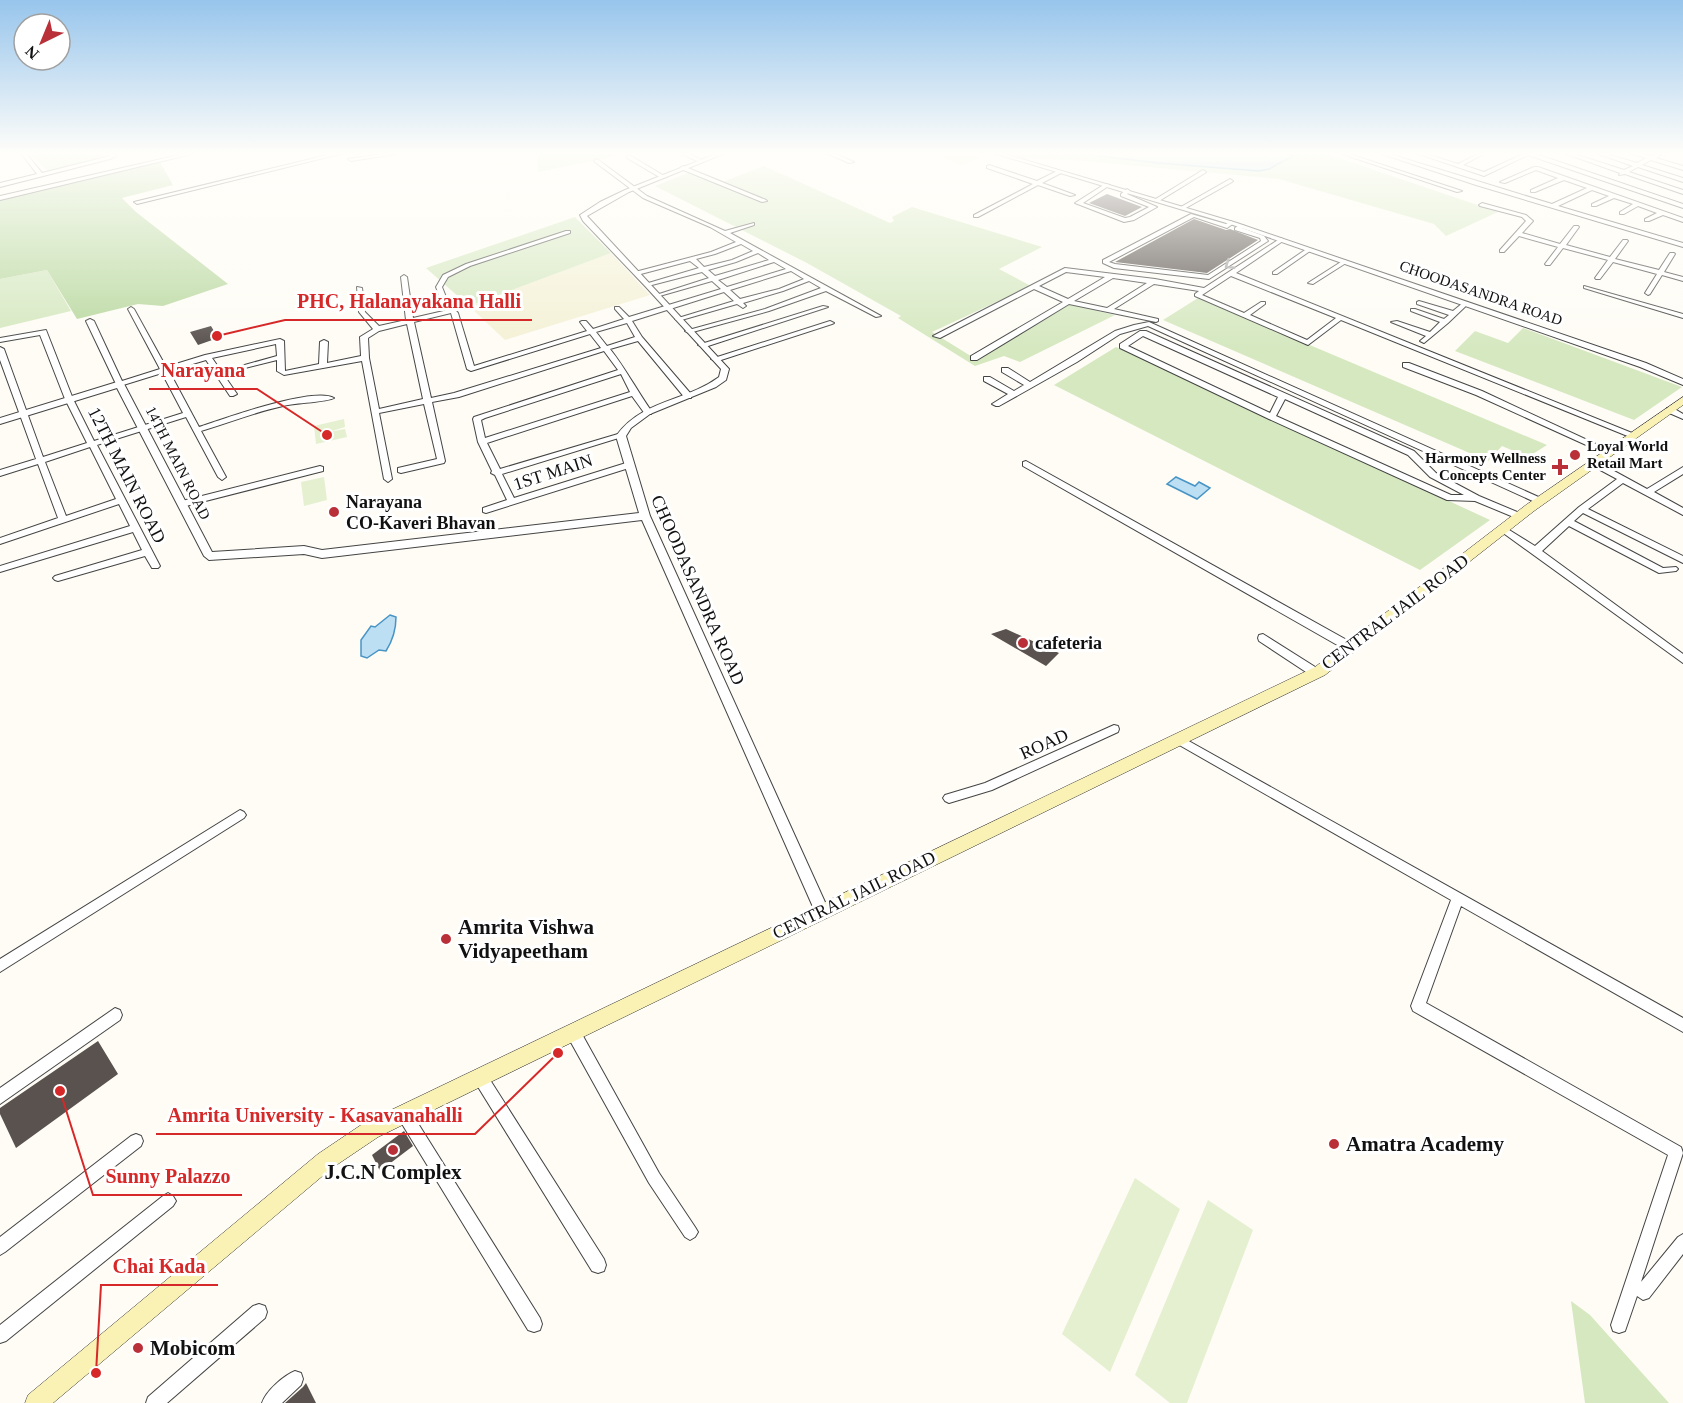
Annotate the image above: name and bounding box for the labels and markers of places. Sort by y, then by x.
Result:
callout: PHC, Halanayakana Halli [285,282,532,320]
callout: Narayana [149,351,257,389]
place label: Loyal World Retail Mart [1587,438,1669,471]
marker: Loyal World Retail Mart [1568,448,1582,462]
place label: Harmony Wellness Concepts Center [1425,450,1546,483]
marker: Harmony Wellness Concepts Center [1551,458,1569,476]
place label: Narayana CO-Kaveri Bhavan [346,492,496,533]
marker: Narayana CO-Kaveri Bhavan [327,505,341,519]
place label: cafeteria [1035,633,1102,653]
marker: cafeteria [1016,636,1030,650]
place label: Amrita Vishwa Vidyapeetham [458,915,594,963]
marker: Amrita Vishwa Vidyapeetham [439,932,453,946]
callout: Amrita University - Kasavanahalli [156,1096,475,1134]
place label: Amatra Academy [1346,1132,1505,1156]
marker: Amatra Academy [1327,1137,1341,1151]
marker: J.C.N Complex [386,1143,400,1157]
callout: Sunny Palazzo [93,1157,242,1195]
place label: J.C.N Complex [324,1160,462,1184]
callout: Chai Kada [101,1247,218,1285]
place label: Mobicom [150,1336,236,1360]
marker: Mobicom [131,1341,145,1355]

